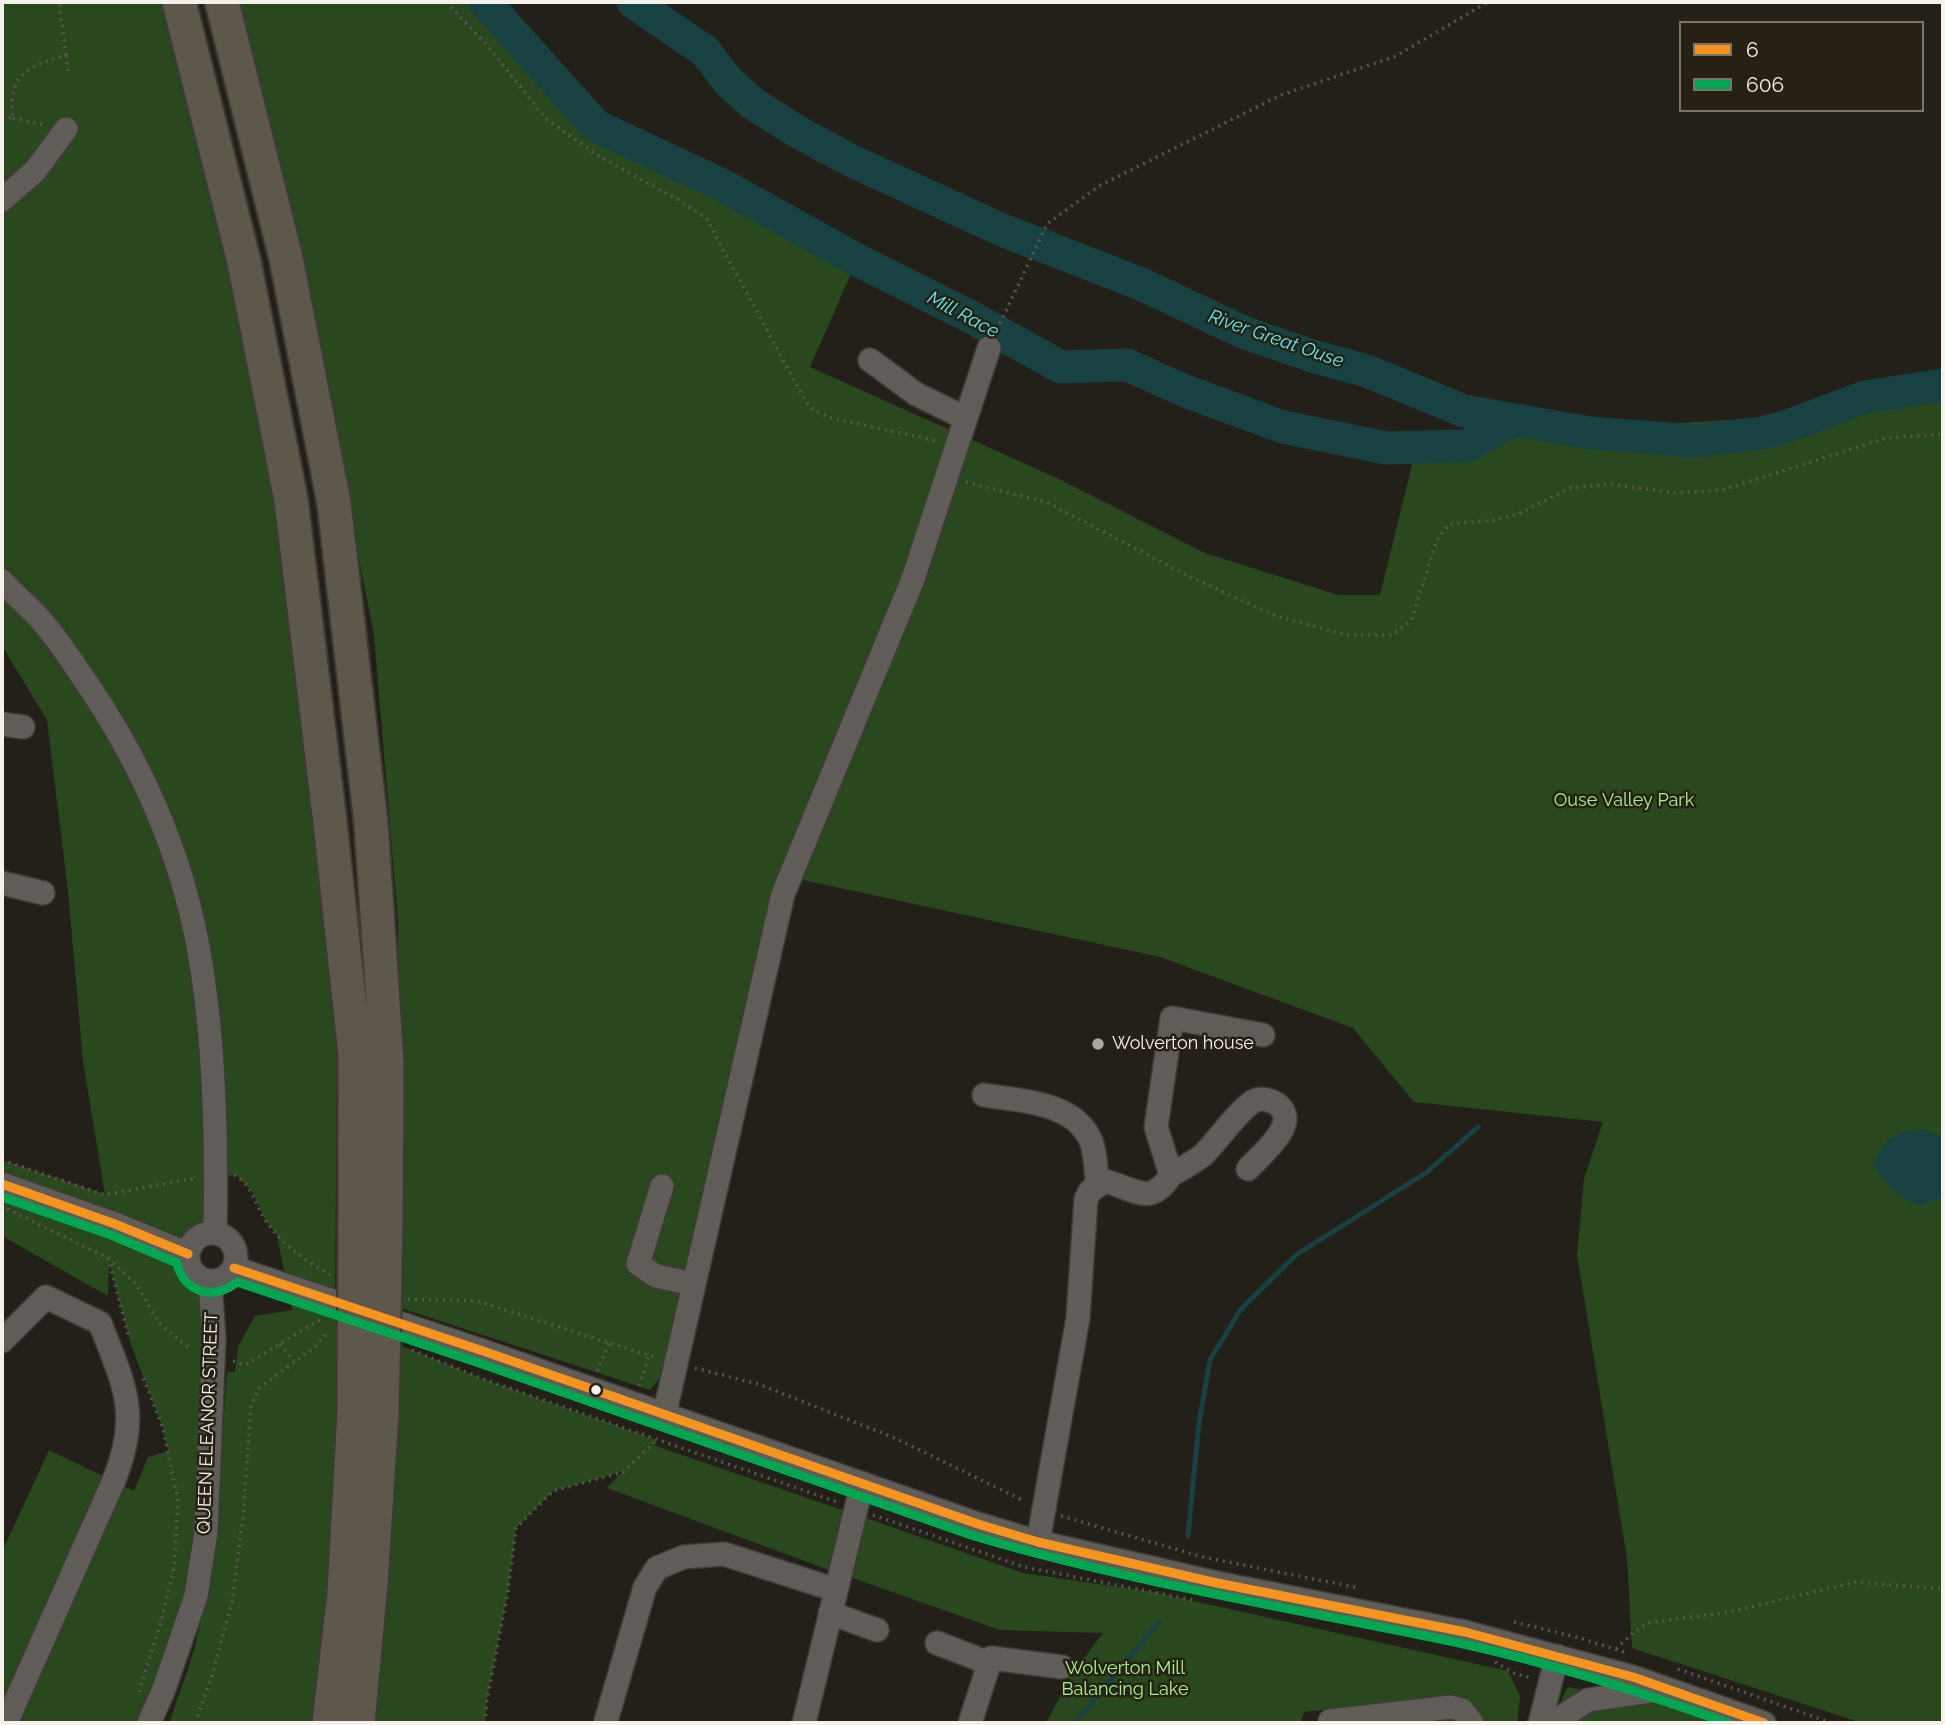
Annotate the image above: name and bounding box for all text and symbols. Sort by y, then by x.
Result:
legend [1679,21,1924,112]
text: 6 [1746,37,1759,62]
text: 606 [1746,72,1784,97]
water label: Mill Race [923,287,1003,343]
water label: River Great Ouse [1205,305,1347,373]
park label: Ouse Valley Park [1554,790,1694,812]
place label: Wolverton house [1112,1033,1254,1055]
marker: Wolverton house [1090,1036,1106,1052]
street label: QUEEN ELEANOR STREET [193,1312,223,1534]
unlabelled marker [589,1383,603,1397]
park label: Wolverton Mill Balancing Lake [1062,1658,1188,1700]

